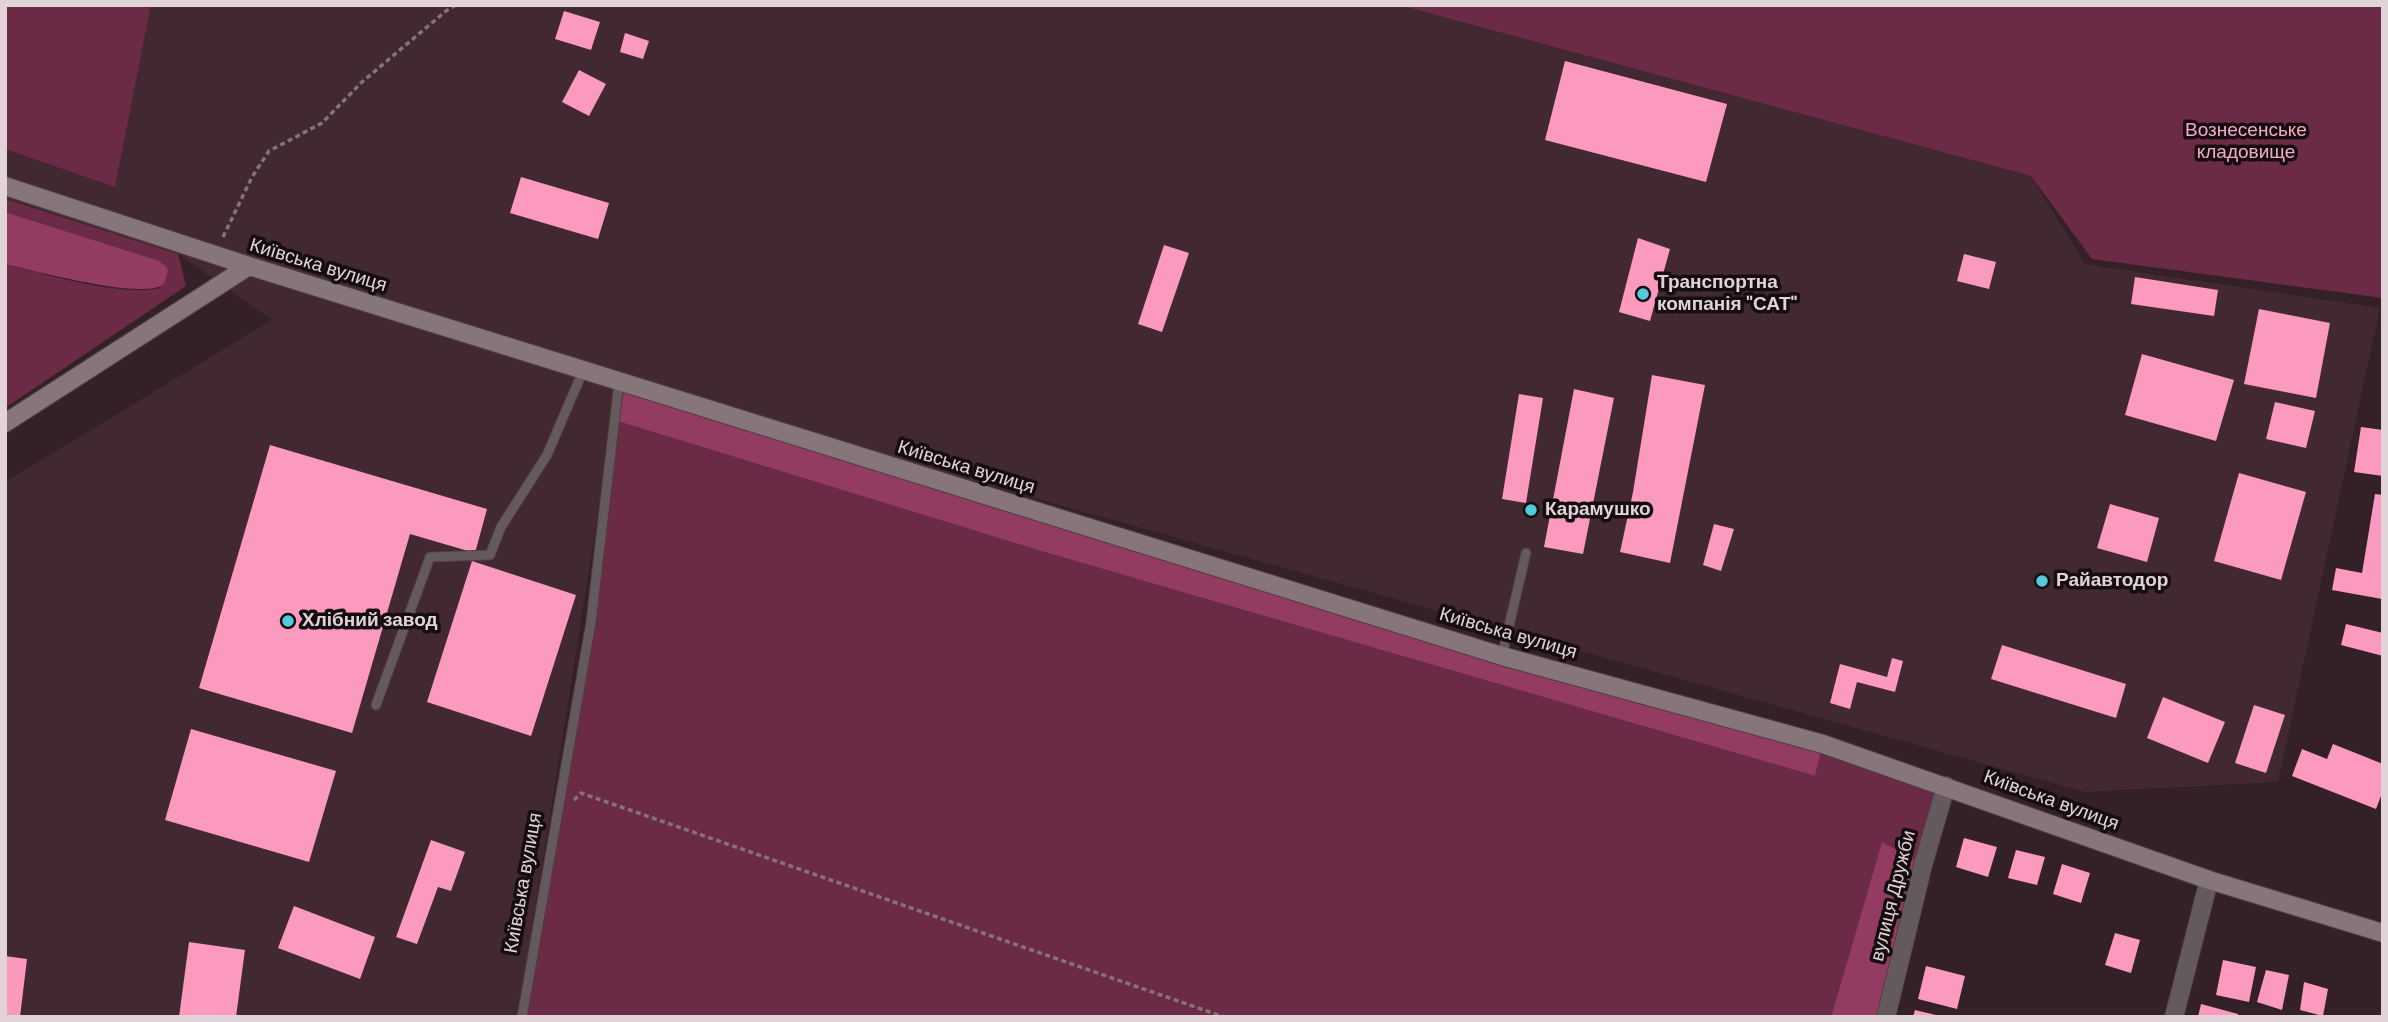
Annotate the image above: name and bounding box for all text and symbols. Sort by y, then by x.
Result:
park label: Вознесенське кладовище [2185,120,2307,164]
street label: Київська вулиця [247,234,389,298]
place label: Транспортна компанія "САТ" [1657,272,1798,316]
marker: Транспортна компанія "САТ" [1635,286,1651,302]
street label: Київська вулиця [895,436,1037,500]
place label: Карамушко [1545,499,1651,521]
marker: Карамушко [1523,502,1539,518]
place label: Райавтодор [2056,570,2168,592]
marker: Райавтодор [2034,573,2050,589]
street label: Київська вулиця [1437,603,1579,665]
place label: Хлібний завод [302,610,438,632]
marker: Хлібний завод [280,613,296,629]
street label: Київська вулиця [1980,766,2122,836]
street label: Київська вулиця [500,811,548,955]
street label: вулиця Дружби [1867,828,1921,964]

